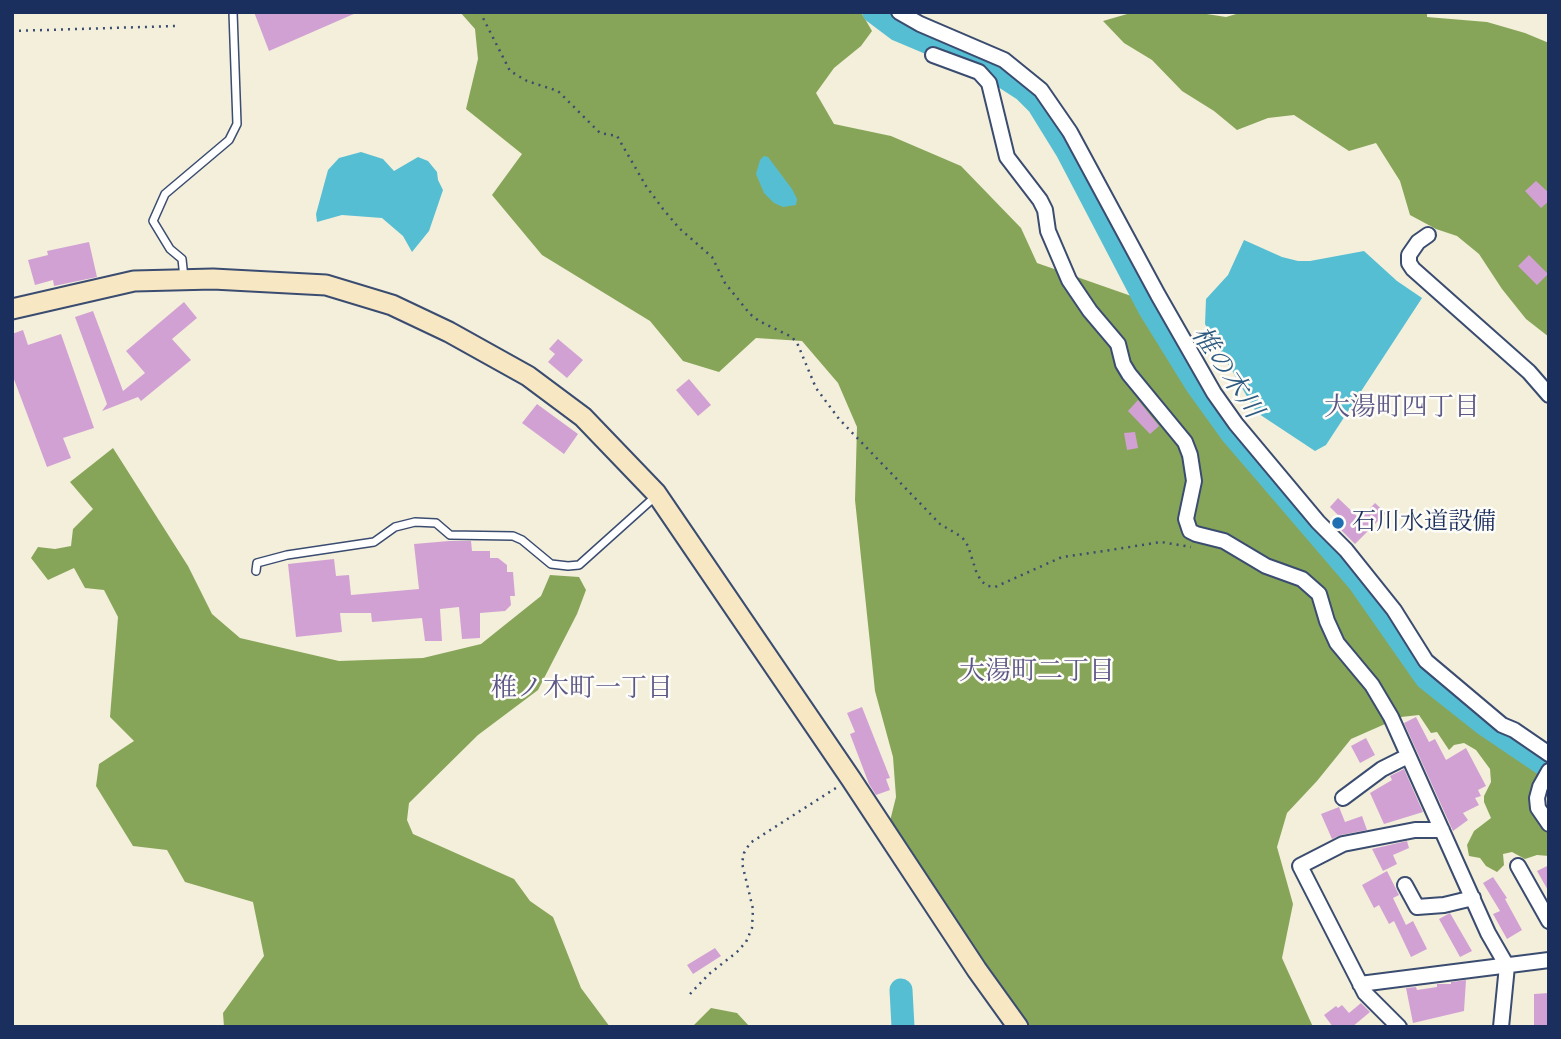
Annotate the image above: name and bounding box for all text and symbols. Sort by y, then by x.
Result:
water label: 椎の木川 [1184,321,1268,425]
district label: 大湯町四丁目 [1324,393,1480,425]
place label: 石川水道設備 [1352,509,1496,537]
marker: 石川水道設備 [1330,515,1346,531]
district label: 大湯町二丁目 [959,657,1115,689]
district label: 椎ノ木町一丁目 [491,674,673,706]

